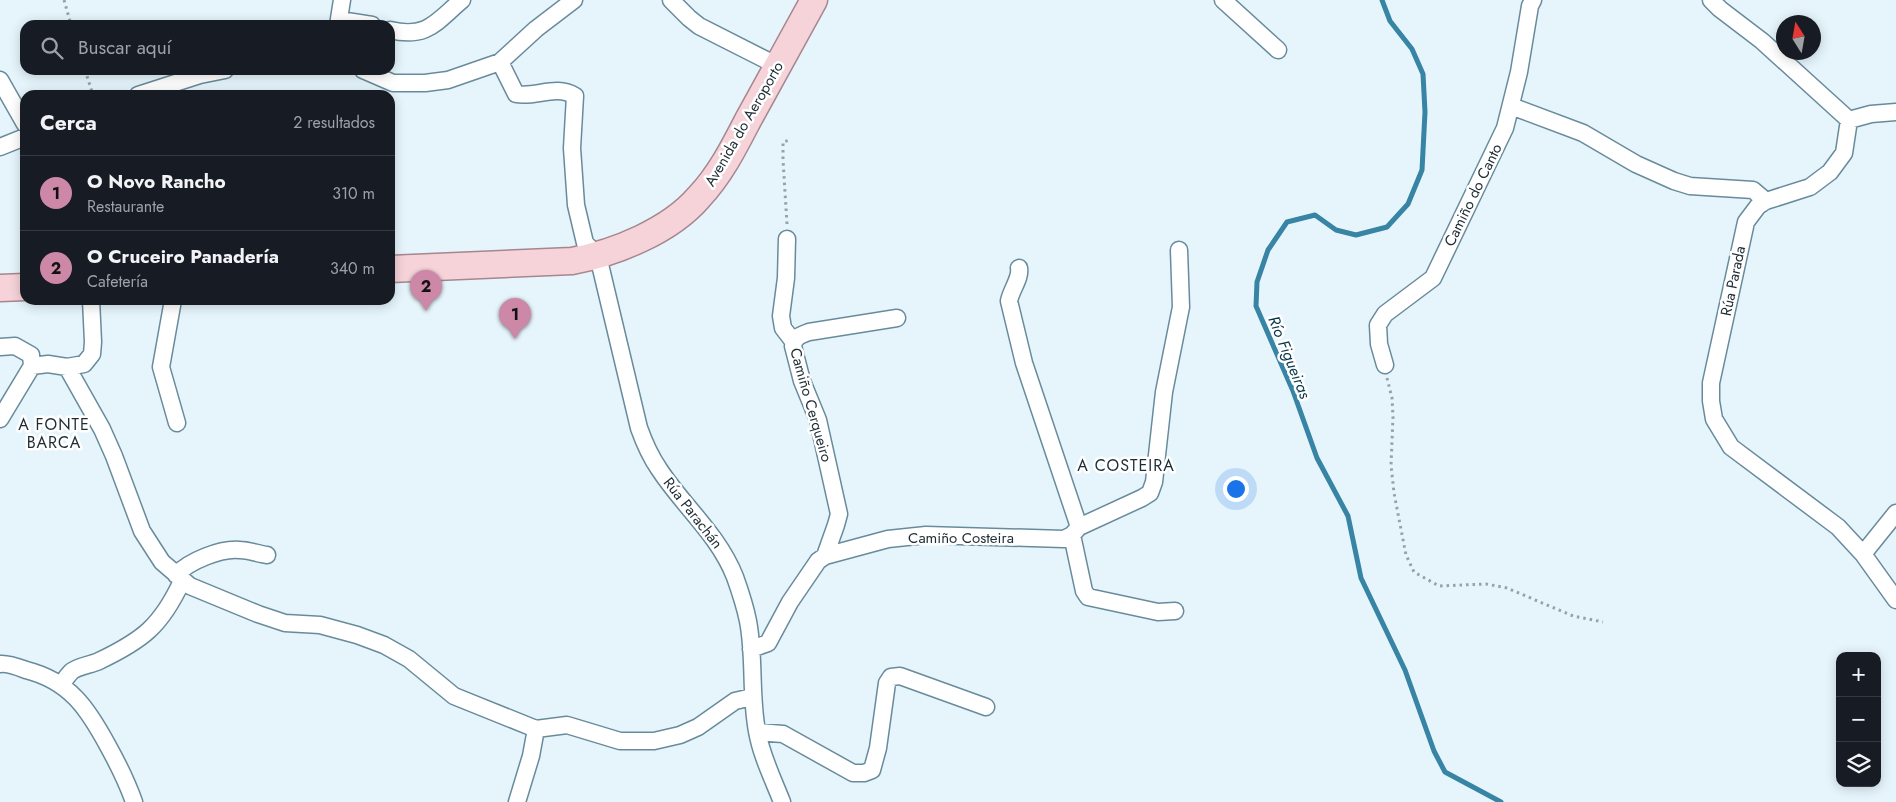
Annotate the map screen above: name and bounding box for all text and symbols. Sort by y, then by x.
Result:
north arrow [1776,15,1821,60]
search box [20,20,395,75]
icon: search [38,34,66,62]
text: Buscar aquí [78,34,172,61]
street label: Avenida do Aeroporto [699,57,789,191]
text: Cerca [40,108,97,138]
text: 2 resultados [293,111,375,134]
street label: Camiño do Canto [1439,140,1507,250]
text: O Novo Rancho [87,168,226,195]
text: 1 [52,182,60,205]
text: 310 m [332,182,375,205]
text: Restaurante [87,195,164,218]
text: O Cruceiro Panadería [87,243,279,270]
street label: Rúa Parada [1715,244,1751,318]
text: 2 [51,257,61,280]
text: 340 m [330,257,375,280]
text: Cafetería [87,270,148,293]
pin: 2 [410,270,442,311]
pin: 1 [499,298,531,339]
water label: Río Figueiras [1263,312,1317,403]
street label: Camiño Cerqueiro [784,345,838,465]
district label: A FONTE BARCA [18,413,90,454]
district label: A COSTEIRA [1077,454,1175,477]
street label: Rúa Parachán [658,473,728,553]
your location [1223,476,1249,502]
street label: Camiño Costeira [908,527,1014,549]
map controls [1836,652,1881,787]
button: + [1836,652,1881,697]
button: − [1836,697,1881,742]
button: layers [1836,742,1881,787]

